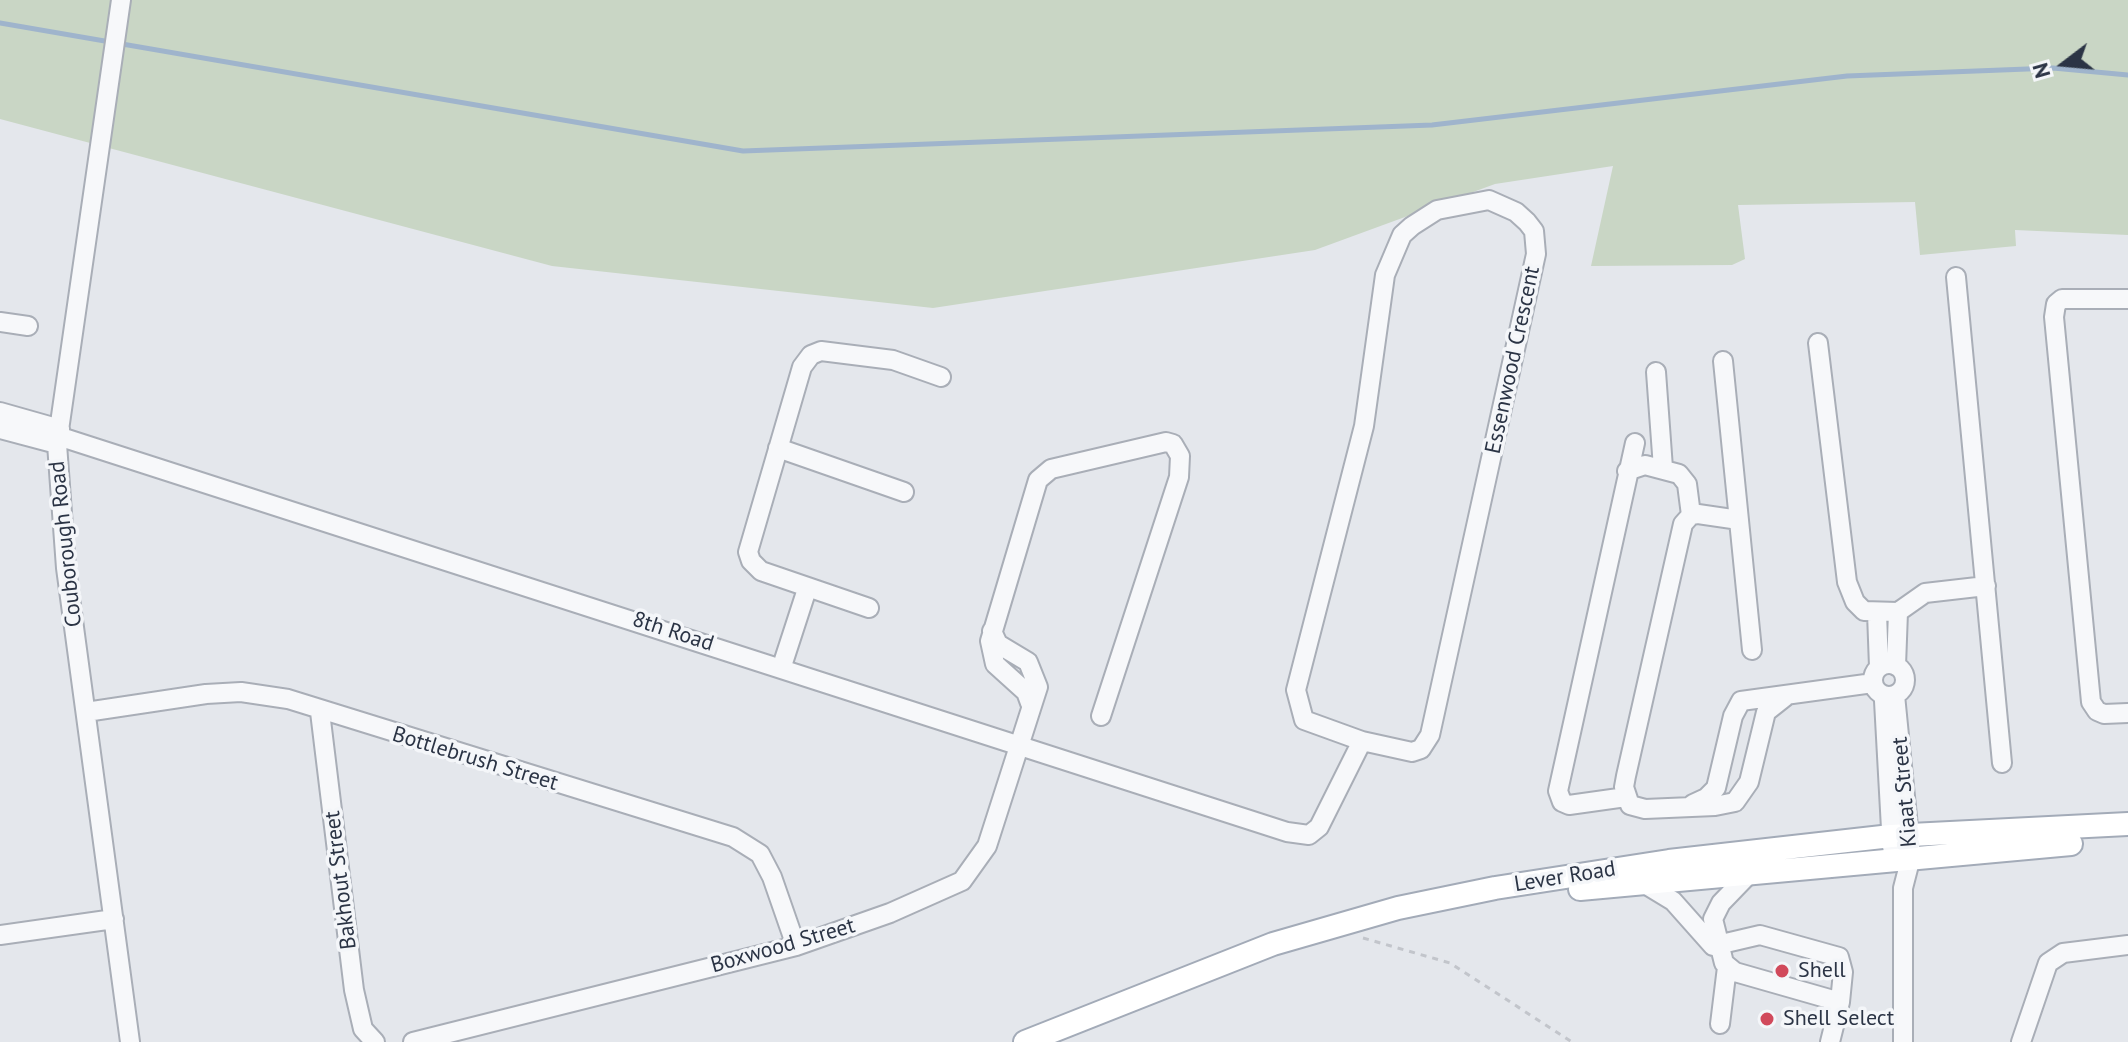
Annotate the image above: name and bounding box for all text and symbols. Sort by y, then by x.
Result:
north arrow [2024,24,2104,104]
text: N [2025,60,2056,81]
street label: Essenwood Crescent [1480,264,1546,456]
street label: Couborough Road [44,460,88,628]
street label: 8th Road [629,606,717,658]
street label: Bottlebrush Street [389,721,561,797]
street label: Kiaat Street [1887,736,1923,848]
street label: Bakhout Street [319,809,363,951]
street label: Lever Road [1512,856,1618,898]
street label: Boxwood Street [708,913,858,979]
place label: Shell [1798,958,1846,984]
marker: Shell [1773,962,1791,980]
place label: Shell Select [1783,1006,1894,1032]
marker: Shell Select [1758,1010,1776,1028]

